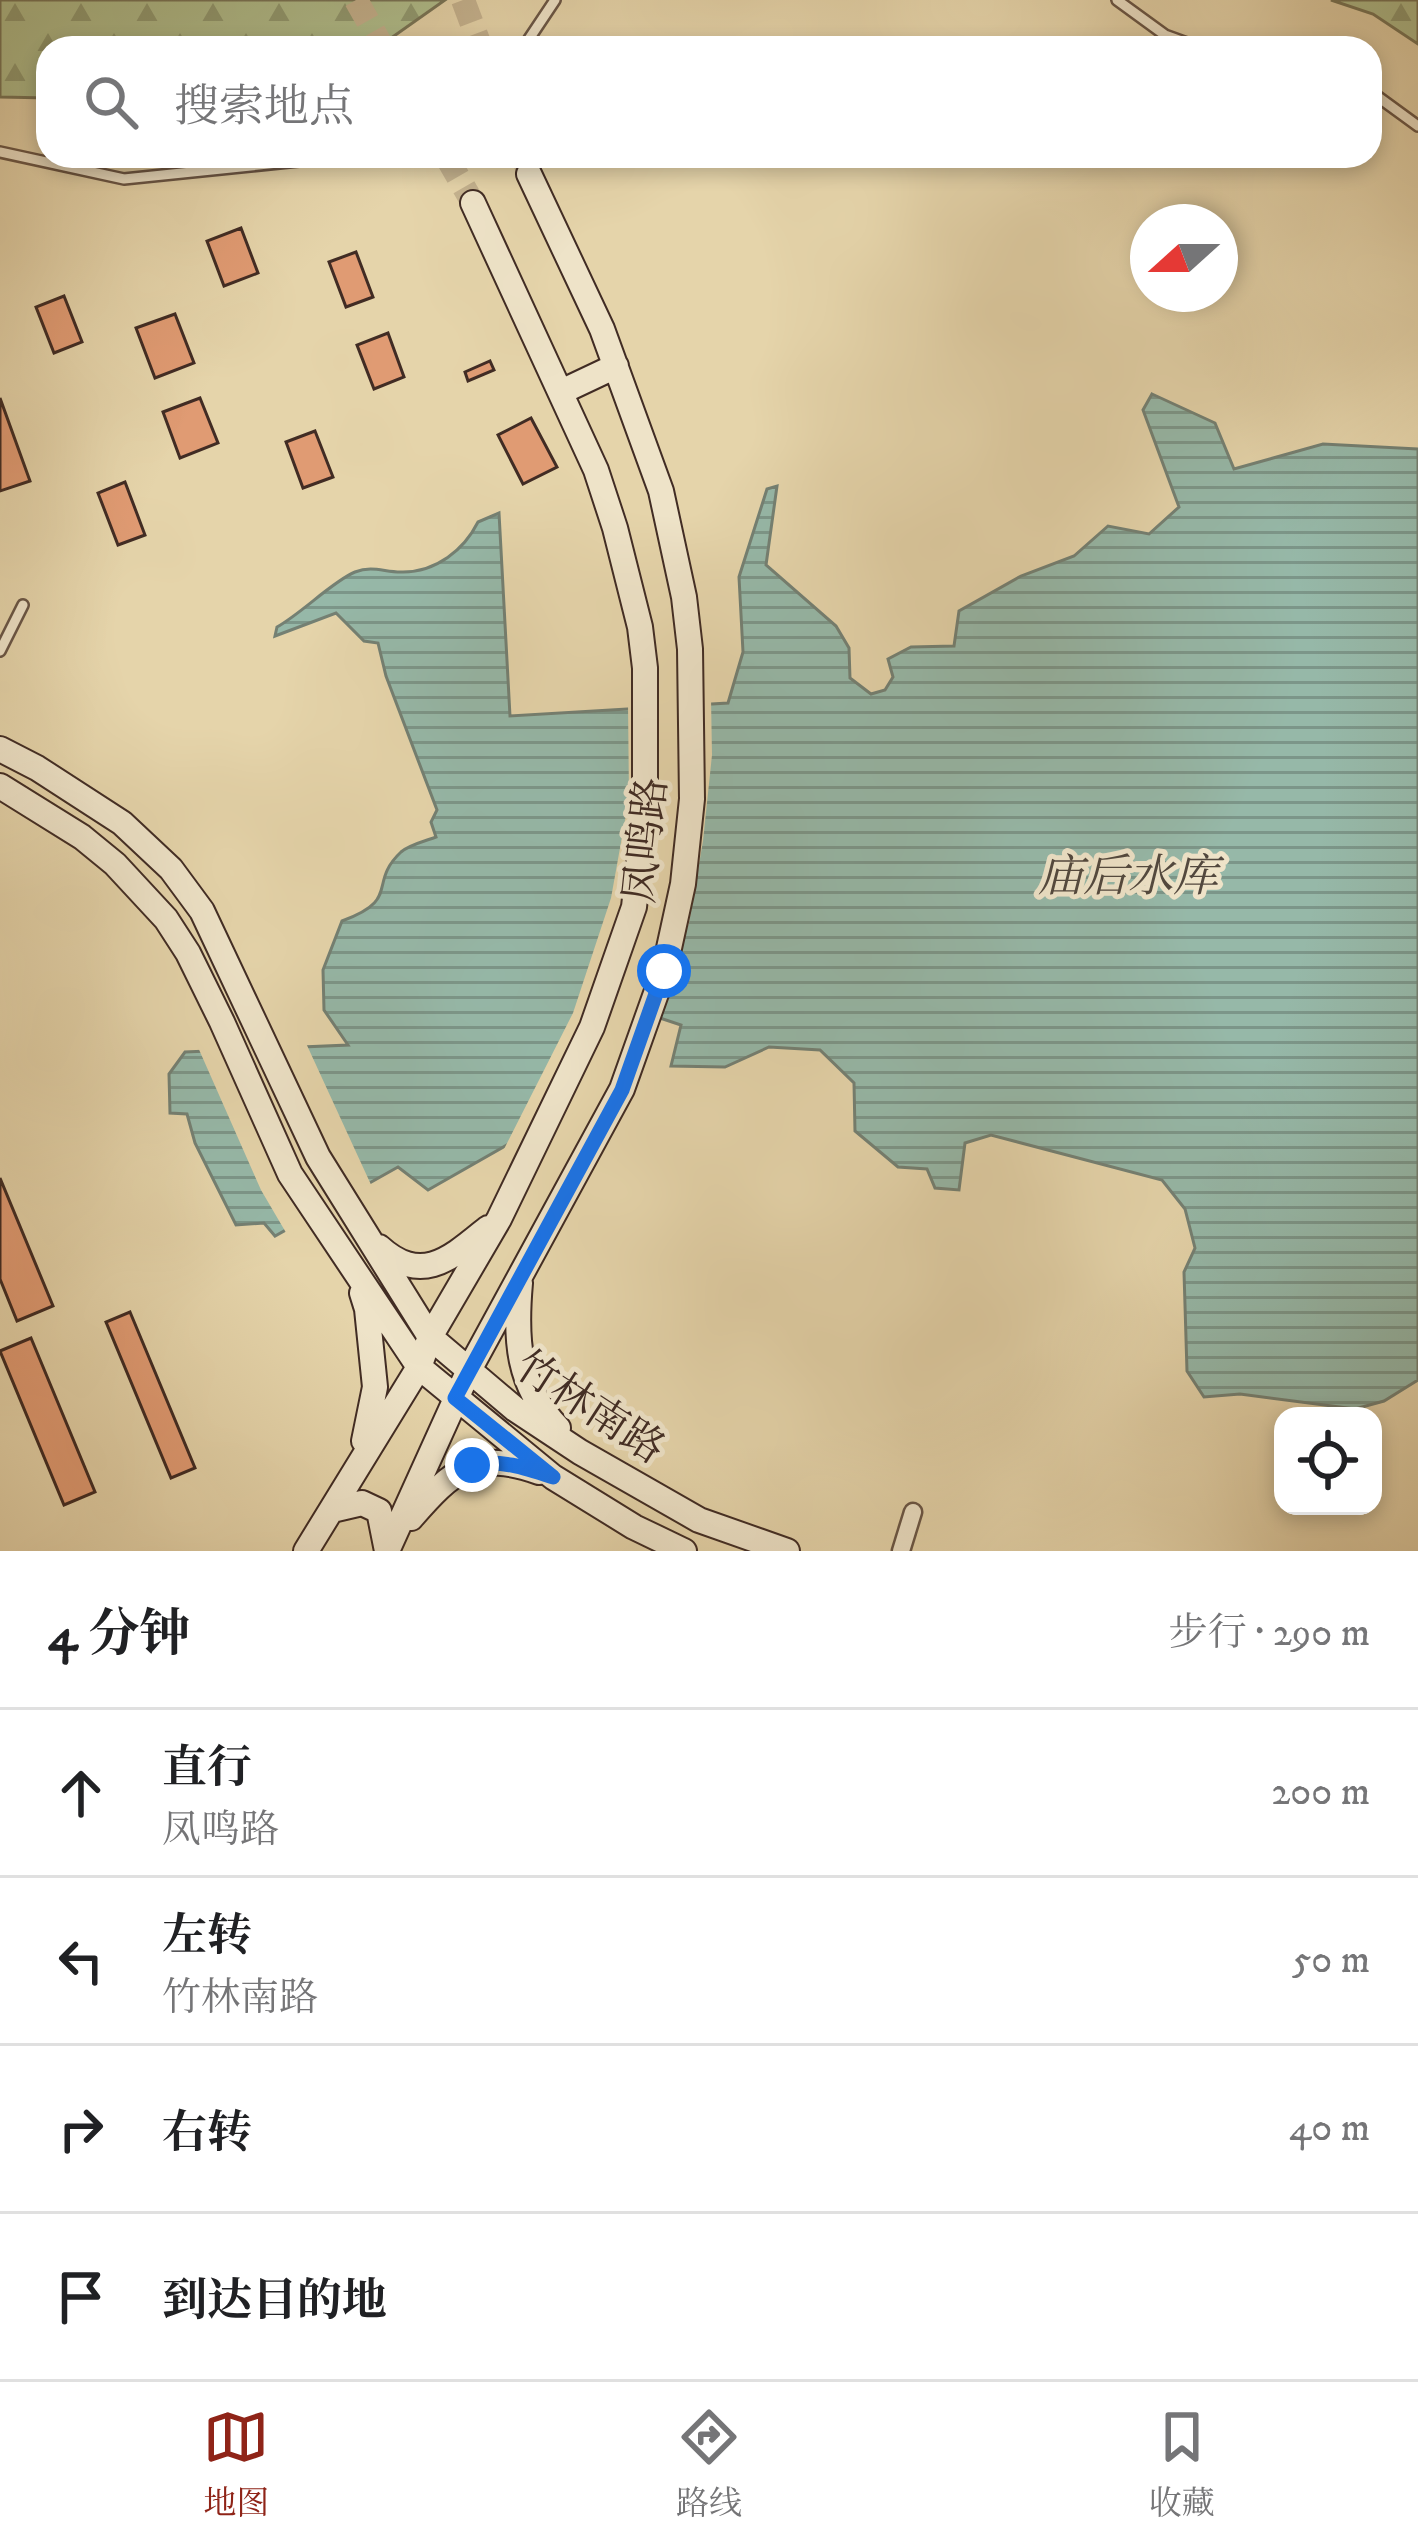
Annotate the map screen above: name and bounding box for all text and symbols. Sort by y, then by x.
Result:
search box [36,36,1382,168]
icon: search [78,69,144,135]
text: 搜索地点 [174,80,354,136]
north arrow [1130,204,1238,312]
street label: 凤鸣路 [615,775,679,906]
water label: 庙后水库 [1038,850,1225,906]
route start [637,944,691,998]
street label: 竹林南路 [505,1341,674,1476]
map controls [1274,1407,1382,1515]
button: locate [1274,1407,1382,1515]
route end [445,1438,499,1492]
text: 4 分钟 [48,1603,190,1667]
text: 步行 · 290 m [1169,1609,1370,1658]
text: 直行 [162,1741,252,1797]
icon: ahead [48,1760,114,1826]
text: 200 m [1271,1768,1370,1817]
text: 凤鸣路 [162,1806,279,1855]
text: 左转 [162,1909,252,1965]
icon: left [48,1928,114,1994]
text: 50 m [1292,1936,1370,1985]
text: 竹林南路 [162,1974,318,2023]
icon: right [48,2096,114,2162]
text: 40 m [1289,2104,1370,2153]
text: 右转 [162,2106,252,2162]
icon: arrive [48,2264,114,2330]
text: 到达目的地 [162,2274,387,2330]
tab: 地图 [203,2404,269,2525]
tab: 路线 [676,2404,742,2525]
tab: 收藏 [1149,2404,1215,2525]

